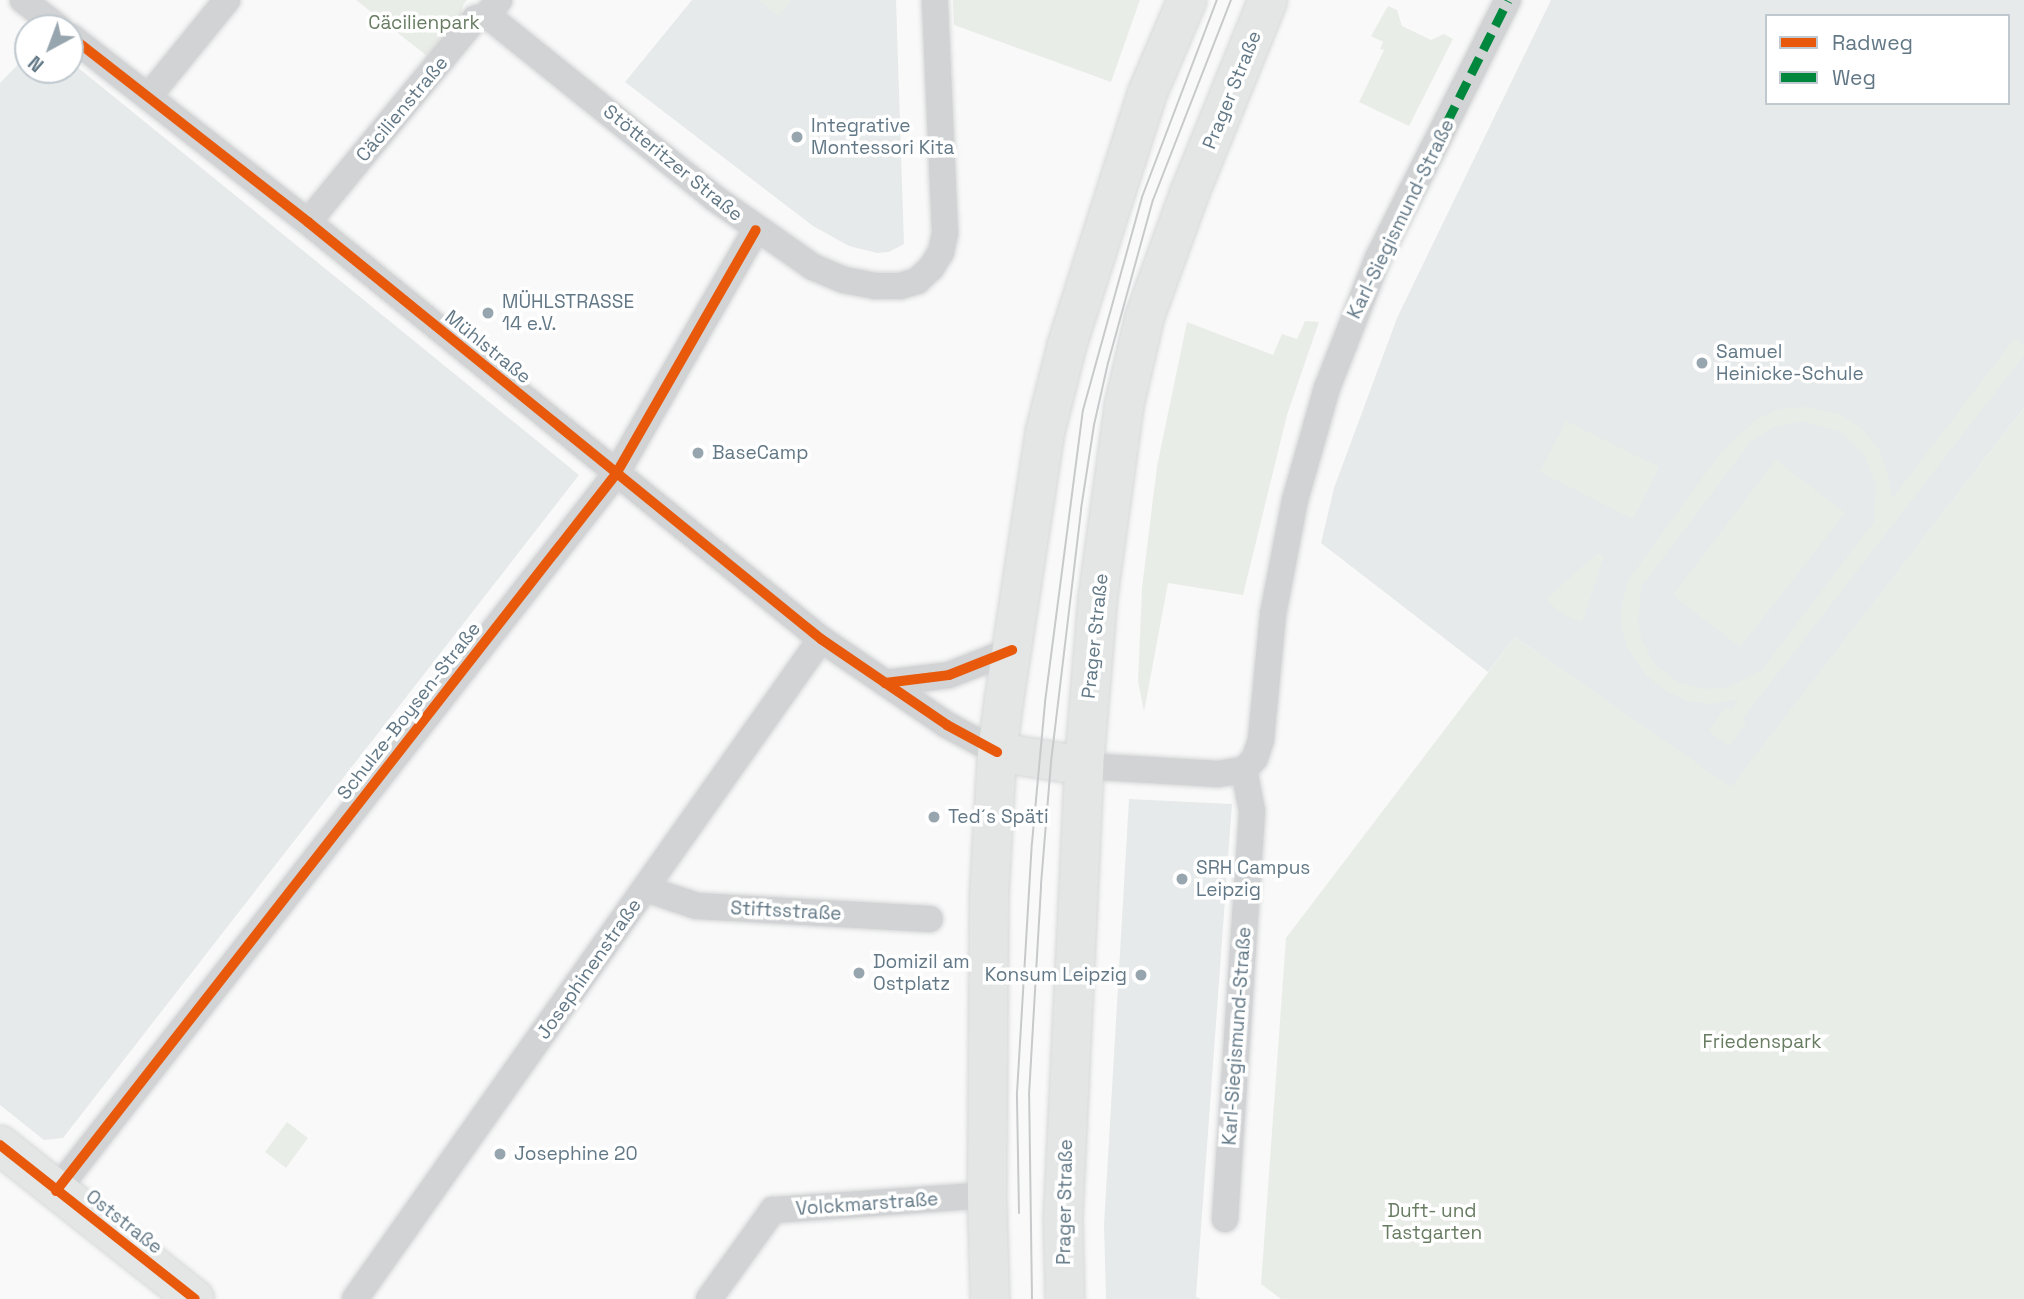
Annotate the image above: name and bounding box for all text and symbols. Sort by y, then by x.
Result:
park label: Cäcilienpark [368,12,480,34]
north arrow [14,14,84,84]
legend [1765,14,2010,105]
street label: Prager Straße [1198,27,1266,153]
text: Radweg [1832,29,1913,56]
text: N [23,50,49,77]
street label: Cäcilienstraße [351,52,453,166]
text: Weg [1832,64,1876,91]
street label: Stötteritzer Straße [599,100,747,226]
place label: Integrative Montessori Kita [811,115,955,159]
street label: Karl-Siegismund-Straße [1343,116,1459,322]
marker: Integrative Montessori Kita [789,129,805,145]
place label: MÜHLSTRASSE 14 e.V. [502,291,634,335]
street label: Mühlstraße [440,305,536,389]
marker: MÜHLSTRASSE 14 e.V. [480,305,496,321]
place label: Samuel Heinicke-Schule [1716,341,1864,385]
marker: Samuel Heinicke-Schule [1694,355,1710,371]
place label: BaseCamp [712,442,808,464]
marker: BaseCamp [690,445,706,461]
street label: Prager Straße [1077,572,1113,700]
street label: Schulze-Boysen-Straße [333,618,485,804]
place label: Ted´s Späti [948,806,1049,828]
marker: Ted´s Späti [926,809,942,825]
place label: SRH Campus Leipzig [1196,857,1310,901]
marker: SRH Campus Leipzig [1174,871,1190,887]
street label: Josephinenstraße [532,894,646,1044]
street label: Stiftsstraße [730,897,842,925]
street label: Karl-Siegismund-Straße [1218,926,1256,1146]
place label: Domizil am Ostplatz [873,951,970,995]
place label: Konsum Leipzig [985,964,1127,986]
marker: Domizil am Ostplatz [851,965,867,981]
marker: Konsum Leipzig [1133,967,1149,983]
park label: Friedenspark [1702,1031,1822,1053]
street label: Prager Straße [1053,1139,1077,1265]
place label: Josephine 20 [514,1143,638,1165]
marker: Josephine 20 [492,1146,508,1162]
street label: Oststraße [81,1185,167,1259]
street label: Volckmarstraße [795,1188,939,1220]
park label: Duft- und Tastgarten [1382,1200,1482,1244]

